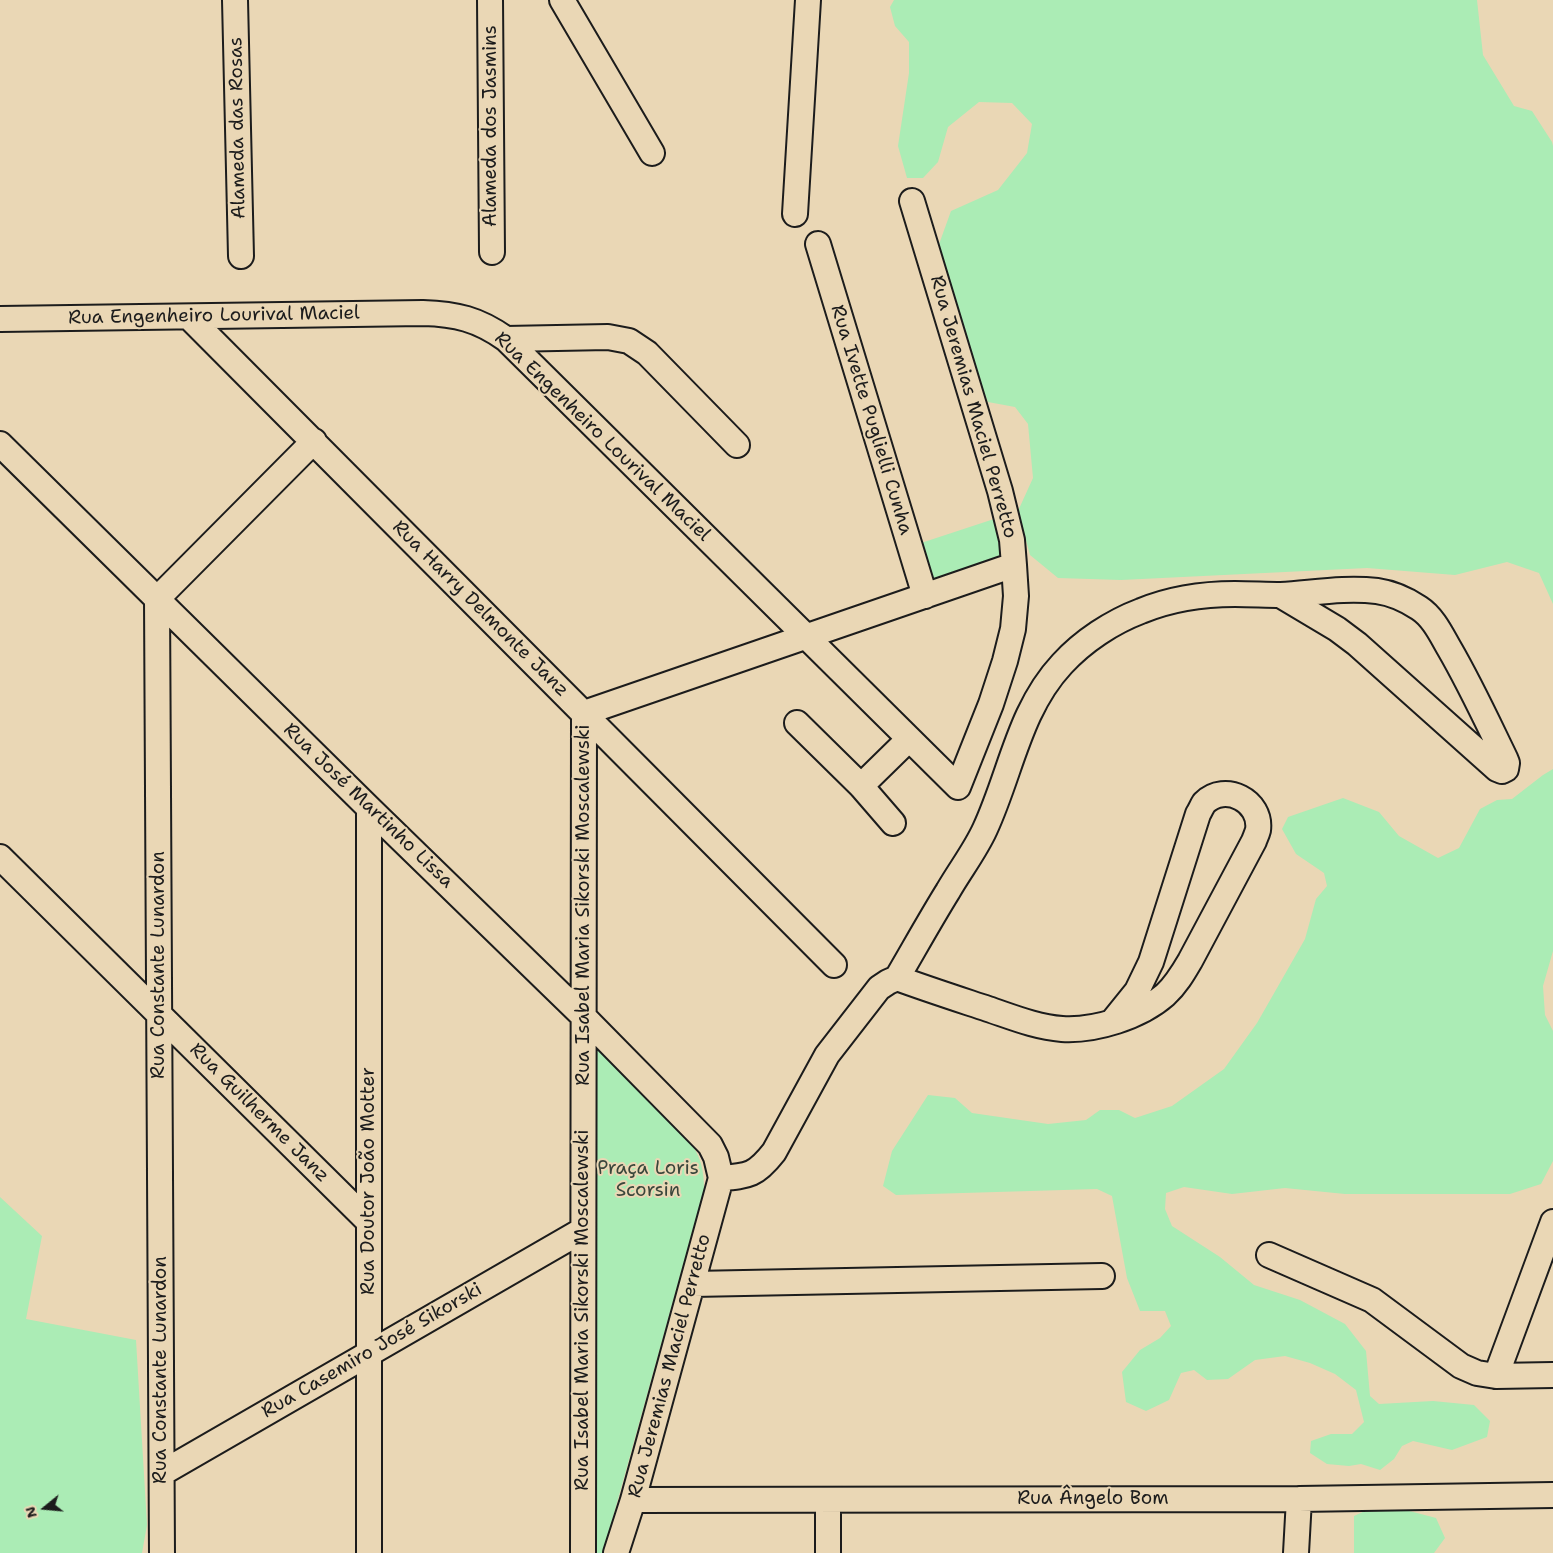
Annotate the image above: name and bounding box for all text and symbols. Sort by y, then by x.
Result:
street label: Alameda dos Jasmins [480,25,502,227]
street label: Alameda das Rosas [225,37,251,219]
street label: Rua Jeremias Maciel Perretto [925,273,1021,541]
street label: Rua Engenheiro Lourival Maciel [68,302,360,330]
street label: Rua Ivette Puglielli Cunha [825,302,917,538]
street label: Rua Engenheiro Lourival Maciel [489,328,715,546]
street label: Rua Harry Delmonte Janz [387,516,573,702]
street label: Rua José Martinho Lissa [278,719,458,893]
street label: Rua Isabel Maria Sikorski Moscalewski [573,724,595,1086]
street label: Rua Constante Lunardon [148,851,170,1079]
street label: Rua Guilherme Janz [185,1039,333,1187]
street label: Rua Doutor João Motter [358,1067,380,1295]
street label: Rua Isabel Maria Sikorski Moscalewski [572,1129,594,1491]
park label: Praça Loris Scorsin [597,1158,699,1202]
street label: Rua Jeremias Maciel Perretto [624,1232,716,1500]
street label: Rua Constante Lunardon [150,1256,172,1484]
street label: Rua Casemiro José Sikorski [258,1278,486,1424]
north arrow [20,1483,70,1533]
street label: Rua Ângelo Bom [1017,1488,1169,1510]
text: N [20,1504,41,1520]

